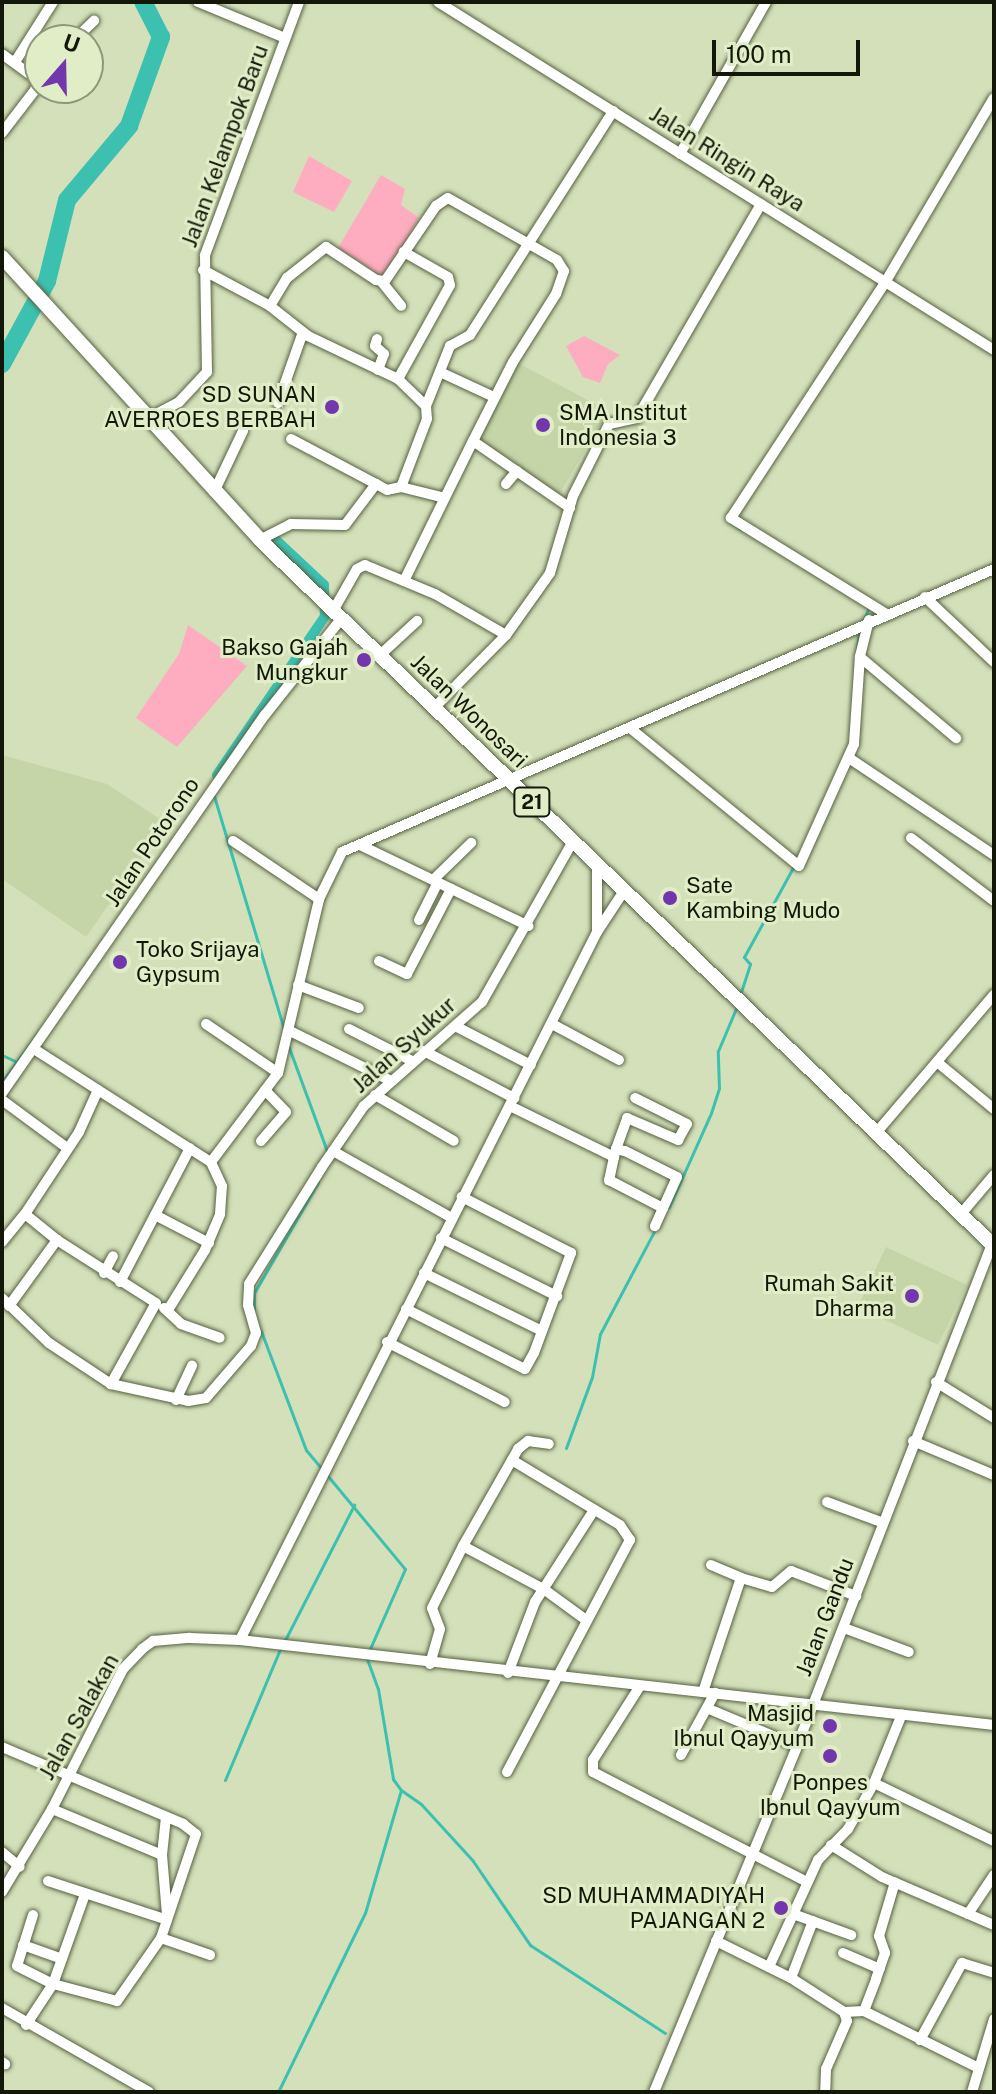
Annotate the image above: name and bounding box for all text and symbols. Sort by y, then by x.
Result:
north arrow [24,24,104,104]
scale bar [716,24,864,74]
text: U [60,28,83,58]
text: 100 m [726,40,792,68]
street label: Jalan Kelampok Baru [176,41,274,251]
street label: Jalan Ringin Raya [645,101,809,217]
place label: SD SUNAN AVERROES BERBAH [104,381,316,432]
marker: SD SUNAN AVERROES BERBAH [323,398,341,416]
place label: SMA Institut Indonesia 3 [559,399,688,450]
marker: SMA Institut Indonesia 3 [534,416,552,434]
place label: Bakso Gajah Mungkur [221,634,348,686]
street label: Jalan Wonosari [405,649,533,773]
marker: Bakso Gajah Mungkur [355,651,373,669]
street label: Jalan Potorono [99,772,205,912]
road number: 21 [512,786,552,818]
place label: Sate Kambing Mudo [686,872,840,924]
marker: Sate Kambing Mudo [661,889,679,907]
place label: Toko Srijaya Gypsum [136,936,260,988]
marker: Toko Srijaya Gypsum [111,953,129,971]
street label: Jalan Syukur [347,991,461,1099]
place label: Rumah Sakit Dharma [764,1270,894,1322]
marker: Rumah Sakit Dharma [901,1285,923,1307]
street label: Jalan Gandu [790,1554,860,1680]
street label: Jalan Salakan [34,1649,124,1785]
place label: Masjid Ibnul Qayyum [673,1700,814,1752]
marker: Masjid Ibnul Qayyum [821,1717,839,1735]
marker: Ponpes Ibnul Qayyum [821,1747,839,1765]
place label: Ponpes Ibnul Qayyum [760,1769,900,1820]
place label: SD MUHAMMADIYAH PAJANGAN 2 [542,1882,765,1934]
marker: SD MUHAMMADIYAH PAJANGAN 2 [772,1899,790,1917]

